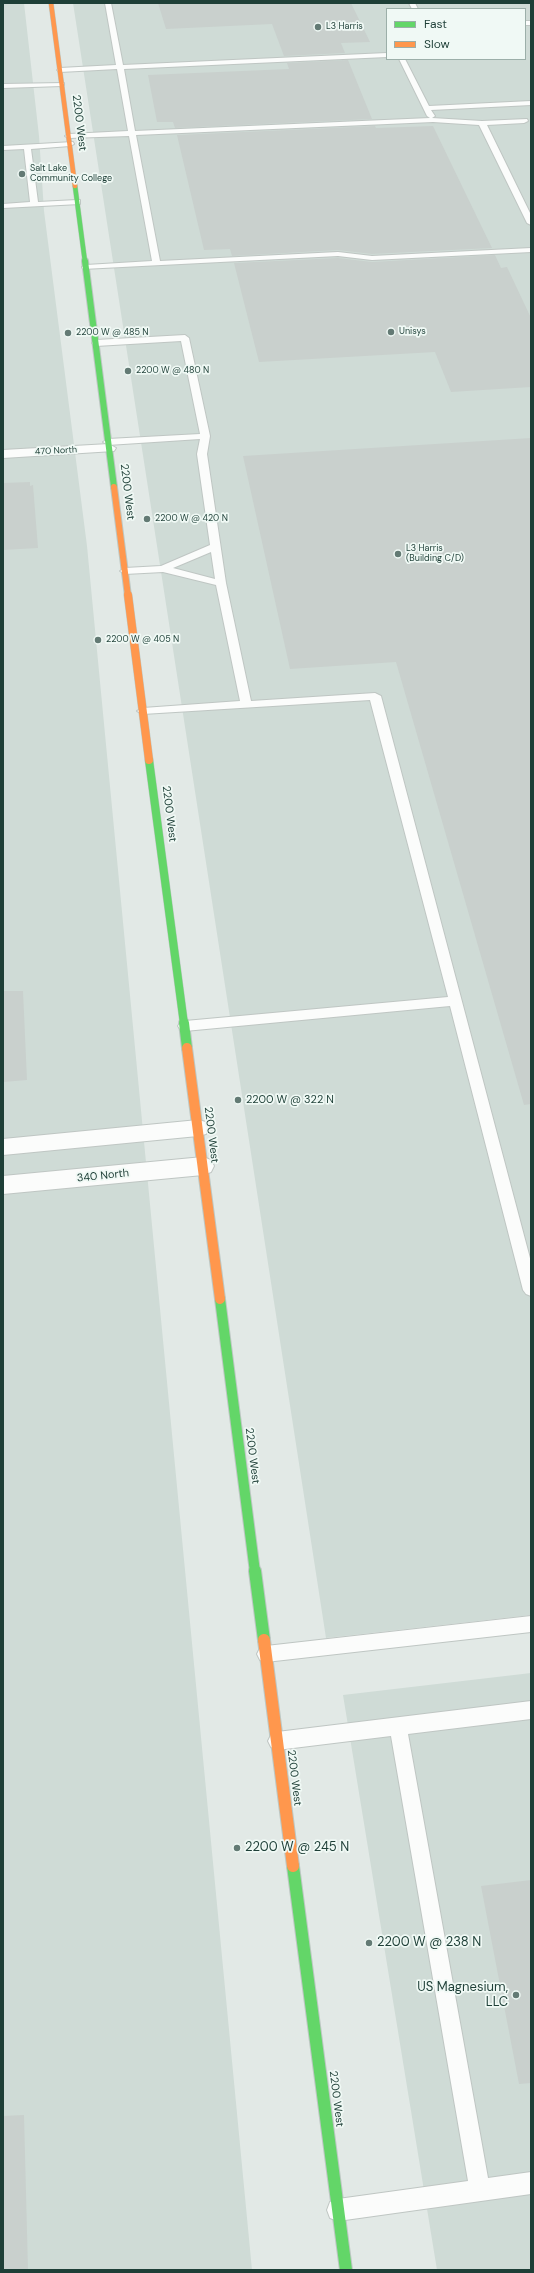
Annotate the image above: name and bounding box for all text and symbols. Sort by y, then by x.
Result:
legend [386,8,526,60]
text: Fast [424,16,447,32]
marker: L3 Harris [313,22,323,32]
place label: L3 Harris [326,22,363,32]
text: Slow [424,36,450,52]
street label: 2200 West [69,94,89,152]
place label: Salt Lake Community College [30,164,112,185]
marker: Salt Lake Community College [17,169,27,179]
marker: Unisys [386,327,396,337]
place label: Unisys [399,327,426,337]
marker: 2200 W @ 485 N [63,328,73,338]
place label: 2200 W @ 485 N [76,328,149,338]
marker: 2200 W @ 480 N [123,366,133,376]
place label: 2200 W @ 480 N [136,366,209,376]
street label: 470 North [35,445,77,457]
street label: 2200 West [117,463,137,521]
marker: 2200 W @ 420 N [142,514,152,524]
place label: 2200 W @ 420 N [155,514,228,524]
place label: L3 Harris (Building C/D) [406,544,464,565]
marker: L3 Harris (Building C/D) [393,549,403,559]
marker: 2200 W @ 405 N [93,635,103,645]
place label: 2200 W @ 405 N [106,635,179,645]
street label: 2200 West [159,785,179,843]
place label: 2200 W @ 322 N [246,1093,334,1107]
marker: 2200 W @ 322 N [233,1095,243,1105]
street label: 2200 West [201,1106,221,1164]
street label: 340 North [76,1167,130,1185]
street label: 2200 West [242,1427,262,1485]
street label: 2200 West [284,1749,304,1807]
place label: 2200 W @ 245 N [245,1840,349,1856]
marker: 2200 W @ 245 N [232,1843,242,1853]
place label: 2200 W @ 238 N [377,1935,481,1951]
marker: 2200 W @ 238 N [364,1938,374,1948]
place label: US Magnesium, LLC [417,1980,508,2011]
marker: US Magnesium, LLC [511,1990,521,2000]
street label: 2200 West [326,2070,346,2128]

